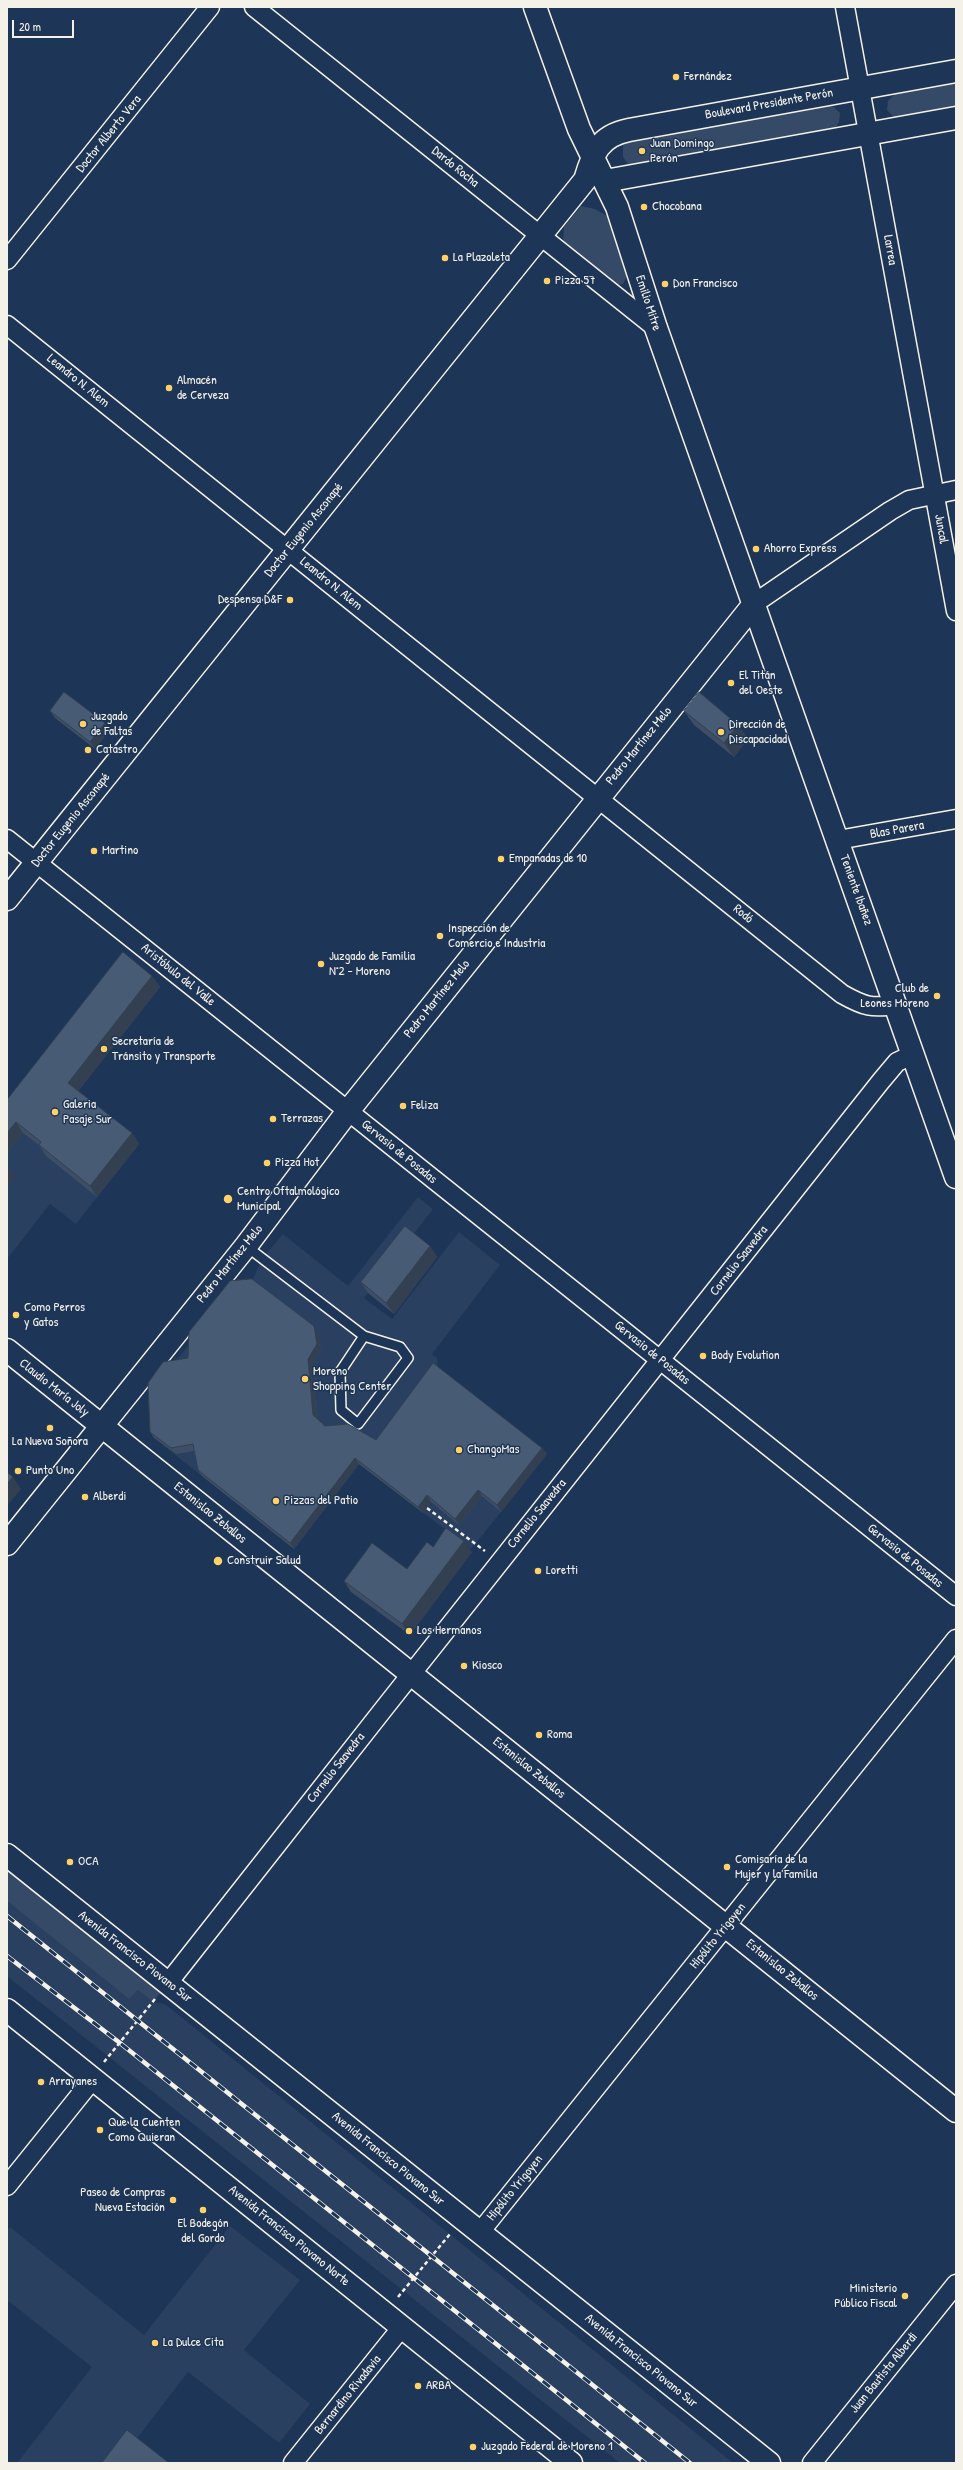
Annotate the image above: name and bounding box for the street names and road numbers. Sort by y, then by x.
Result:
street label: Boulevard Presidente Perón [704,85,834,123]
street label: Doctor Alberto Vera [73,92,145,176]
street label: Dardo Rocha [428,143,482,191]
street label: Larrea [880,234,900,266]
street label: Emilio Mitre [632,273,664,333]
street label: Leandro N. Alem [44,351,112,411]
street label: Doctor Eugenio Asconapé [261,480,347,580]
street label: Juncal [931,513,951,545]
street label: Leandro N. Alem [297,554,365,614]
street label: Pedro Martínez Melo [603,704,675,788]
street label: Doctor Eugenio Asconapé [28,770,114,870]
street label: Blas Parera [869,818,925,842]
street label: Teniente Ibañez [836,853,876,927]
street label: Rodó [730,901,756,927]
street label: Aristóbulo del Valle [138,940,218,1010]
street label: Pedro Martínez Melo [401,957,473,1041]
street label: Gervasio de Posadas [358,1117,440,1187]
street label: Pedro Martínez Melo [194,1222,266,1306]
street label: Cornelio Saavedra [707,1223,771,1299]
street label: Gervasio de Posadas [611,1318,693,1388]
street label: Claudio María Joly [16,1356,92,1420]
street label: Cornelio Saavedra [504,1476,570,1552]
street label: Estanislao Zeballos [171,1479,249,1547]
street label: Gervasio de Posadas [864,1521,946,1591]
street label: Cornelio Saavedra [304,1730,368,1806]
street label: Estanislao Zeballos [490,1734,568,1802]
street label: Hipólito Yrigoyen [687,1900,749,1972]
street label: Avenida Francisco Piovano Sur [75,1908,195,2006]
street label: Estanislao Zeballos [743,1936,821,2004]
street label: Avenida Francisco Piovano Sur [328,2109,448,2209]
street label: Hipólito Yrigoyen [484,2152,546,2224]
street label: Avenida Francisco Piovano Norte [225,2182,353,2290]
street label: Avenida Francisco Piovano Sur [581,2311,701,2411]
street label: Juan Bautista Alberdi [847,2330,921,2416]
street label: Bernardino Rivadavia [311,2352,385,2438]

